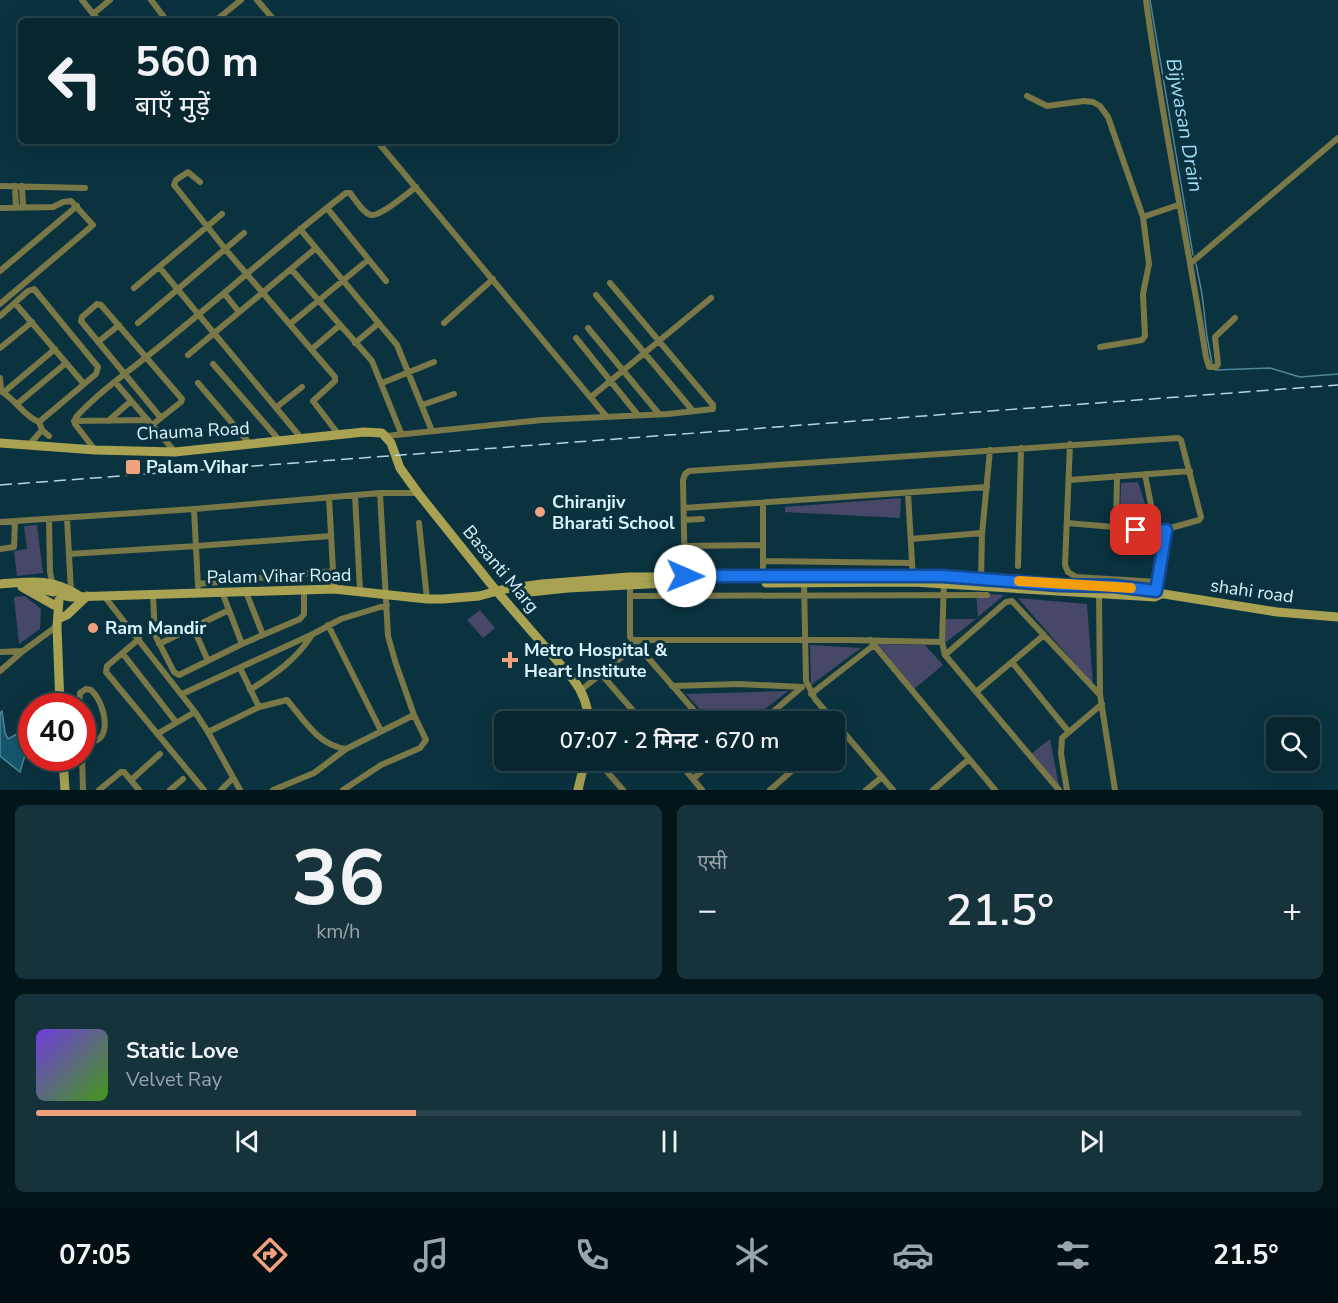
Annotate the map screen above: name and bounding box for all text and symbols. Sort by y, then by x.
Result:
text: 560 m [135,34,259,91]
icon: left [36,42,114,120]
water label: Bijwasan Drain [1159,56,1210,194]
text: बाएँ मुड़ें [135,88,210,125]
street label: Chauma Road [136,416,250,446]
place label: Palam Vihar [146,455,248,479]
marker: Palam Vihar [124,458,142,476]
place label: Chiranjiv Bharati School [552,490,675,535]
pin [1110,504,1161,555]
marker: Chiranjiv Bharati School [533,505,547,519]
icon: arrive [1119,513,1152,546]
street label: Basanti Marg [457,520,545,618]
position arrow [653,544,717,608]
street label: Palam Vihar Road [206,563,352,589]
street label: shahi road [1209,573,1295,609]
place label: Ram Mandir [105,616,206,640]
marker: Ram Mandir [86,621,100,635]
place label: Metro Hospital & Heart Institute [524,638,668,683]
marker: Metro Hospital & Heart Institute [501,651,519,669]
speed limit sign: 40 [18,693,96,771]
map controls [1266,717,1320,771]
button: search [1266,717,1320,771]
text: 07:07 · 2 मिनट · 670 m [560,726,779,756]
text: 36 [291,825,385,932]
text: एसी [698,849,727,876]
text: 21.5° [945,880,1054,941]
text: − [698,888,717,933]
text: + [1282,888,1302,933]
text: km/h [316,918,360,945]
text: Static Love [126,1036,239,1066]
text: Velvet Ray [126,1066,222,1093]
icon: previous [231,1125,264,1158]
icon: pause [653,1125,686,1158]
icon: next [1075,1125,1108,1158]
icon: directions [249,1234,291,1276]
icon: music [410,1234,452,1276]
icon: phone [571,1234,613,1276]
icon: climate [731,1234,773,1276]
icon: car [892,1234,934,1276]
icon: filters [1052,1234,1094,1276]
text: 07:05 [59,1237,131,1274]
text: 21.5° [1213,1237,1279,1274]

